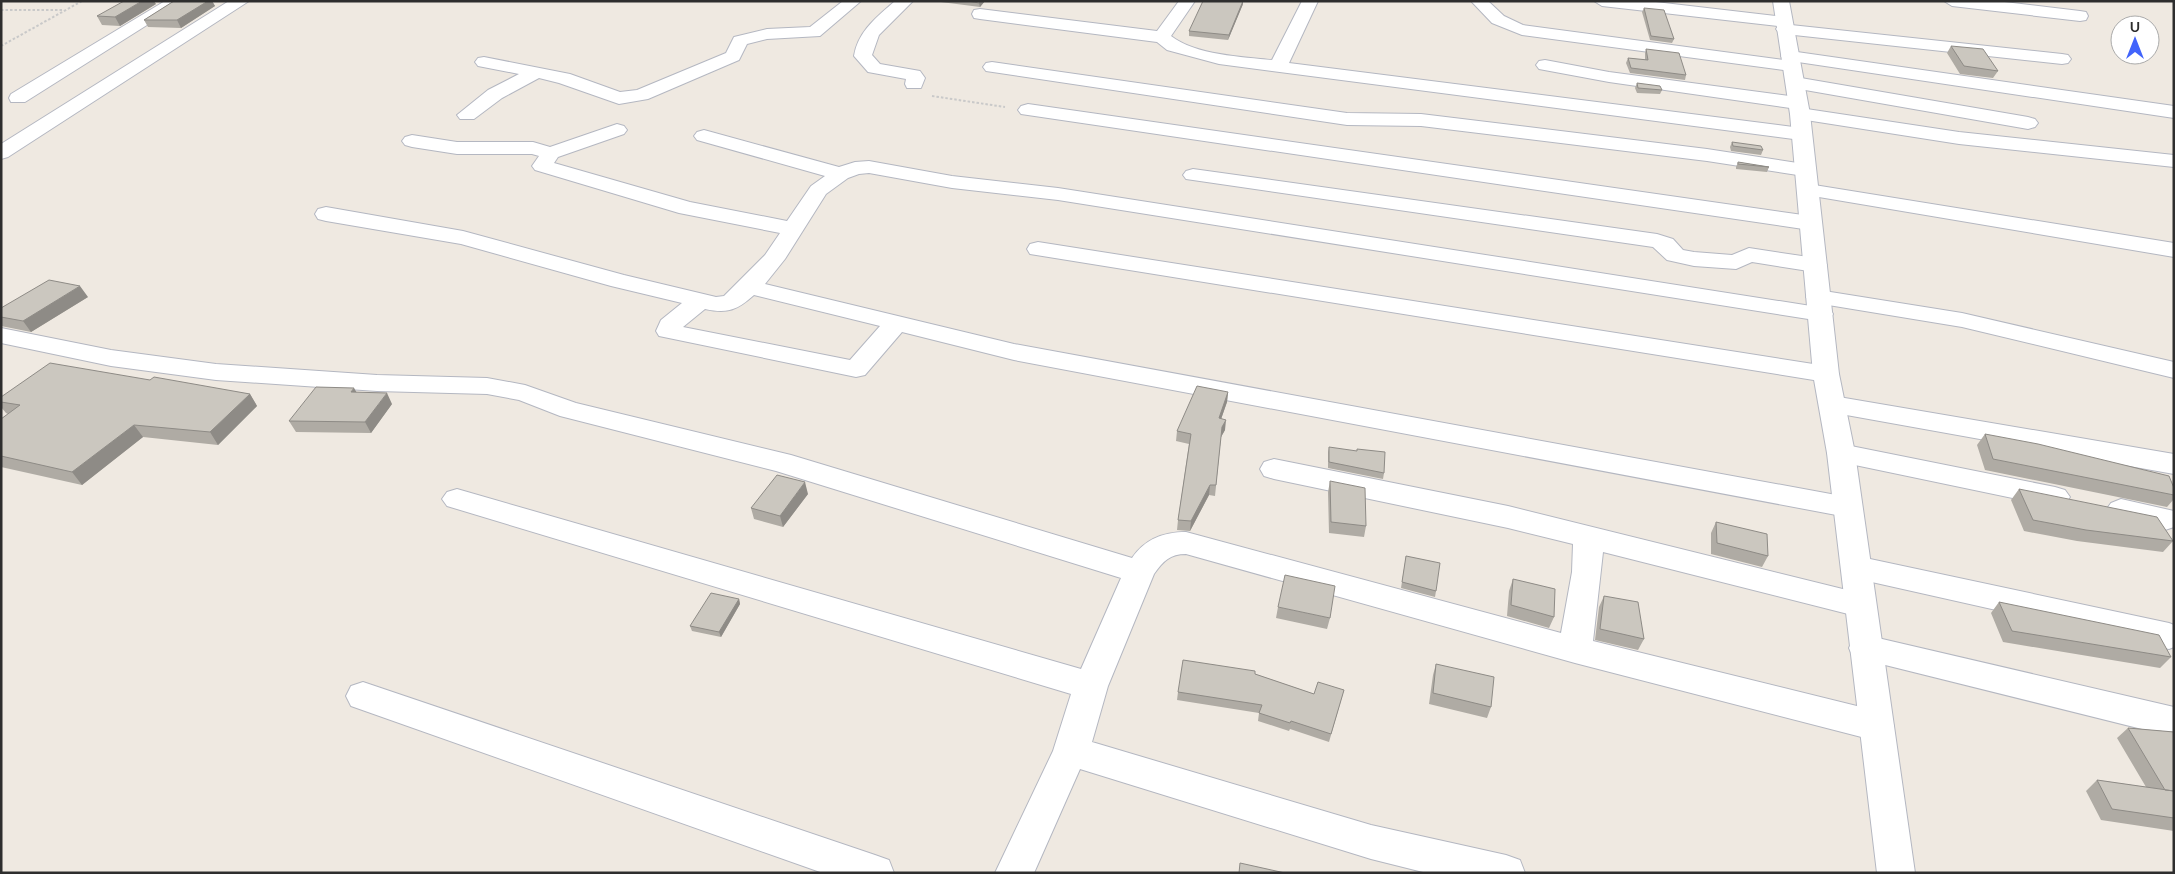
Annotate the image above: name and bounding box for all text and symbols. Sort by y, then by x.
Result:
north arrow [2110,15,2160,65]
text: U [2130,18,2140,35]

